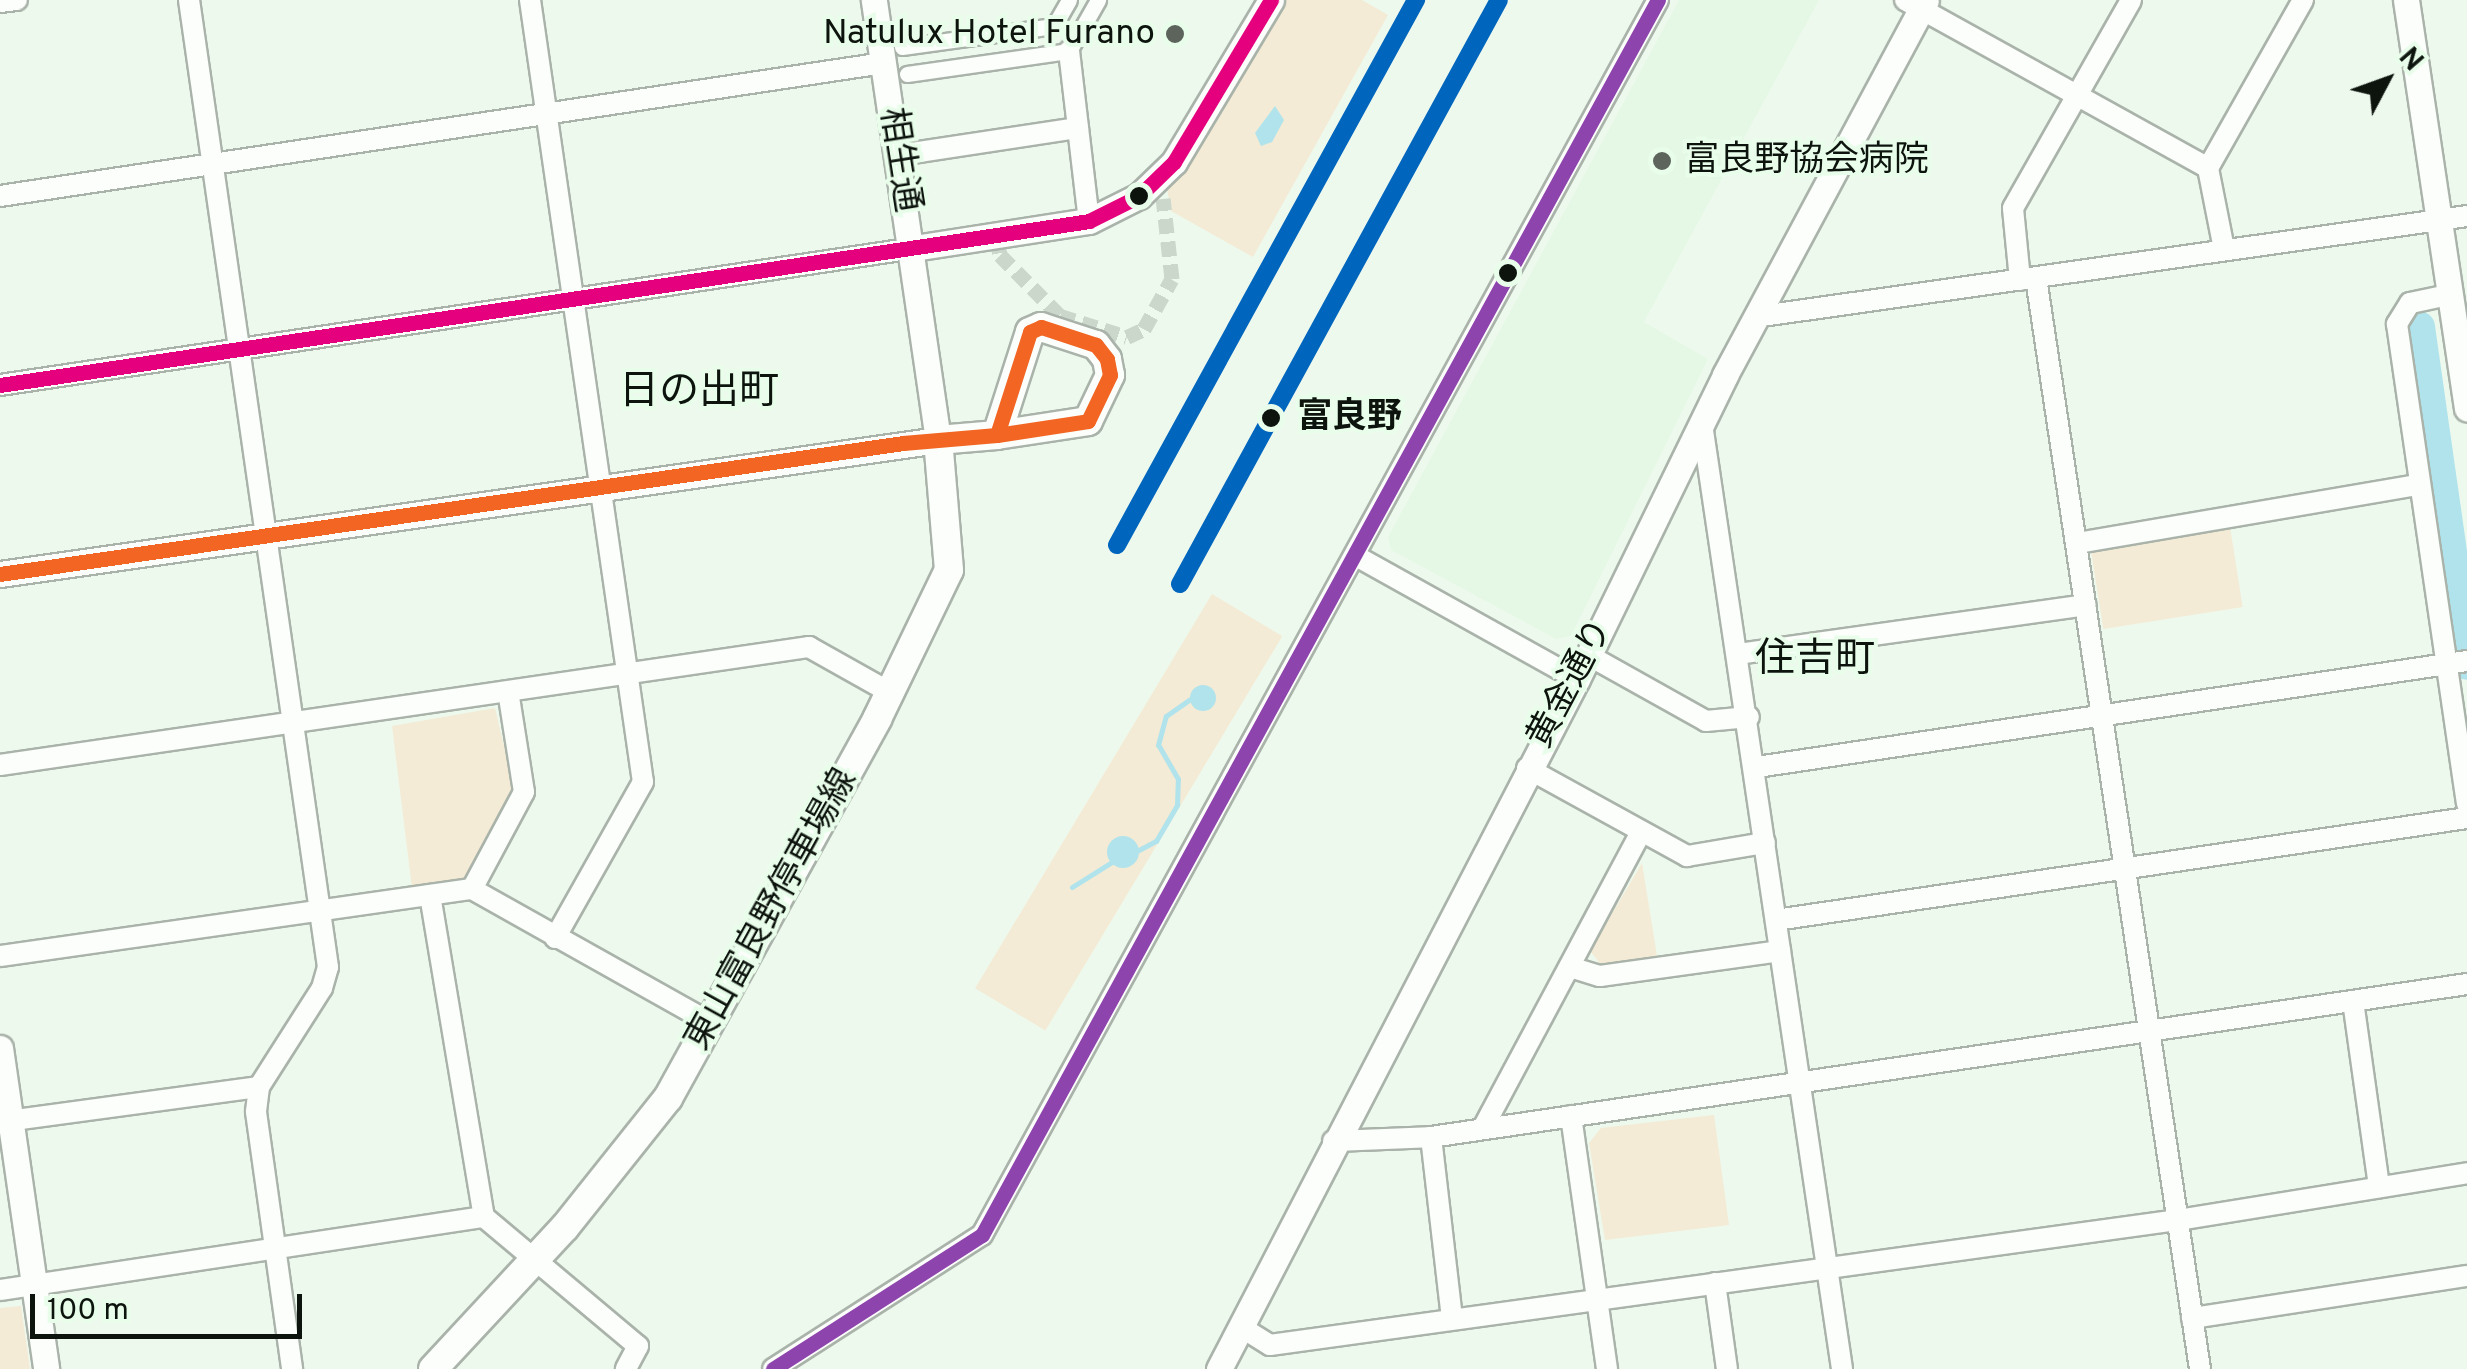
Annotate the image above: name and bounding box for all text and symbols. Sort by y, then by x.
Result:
place label: Natulux Hotel Furano [823,13,1155,55]
marker: Natulux Hotel Furano [1164,23,1186,45]
north arrow [2337,30,2437,130]
text: N [2389,41,2430,80]
street label: 相生通 [870,105,928,215]
place label: 富良野協会病院 [1684,140,1929,182]
marker: 富良野協会病院 [1649,148,1675,174]
unlabelled marker [1129,186,1149,206]
unlabelled marker [1498,263,1518,283]
district label: 日の出町 [619,369,779,417]
place label: 富良野 [1297,397,1402,439]
marker: 富良野 [1254,401,1288,435]
street label: 黄金通り [1520,612,1622,756]
district label: 住吉町 [1755,637,1875,685]
street label: 東山富良野停車場線 [677,762,867,1058]
scale bar [35,1274,308,1336]
text: 100 m [47,1293,129,1330]

